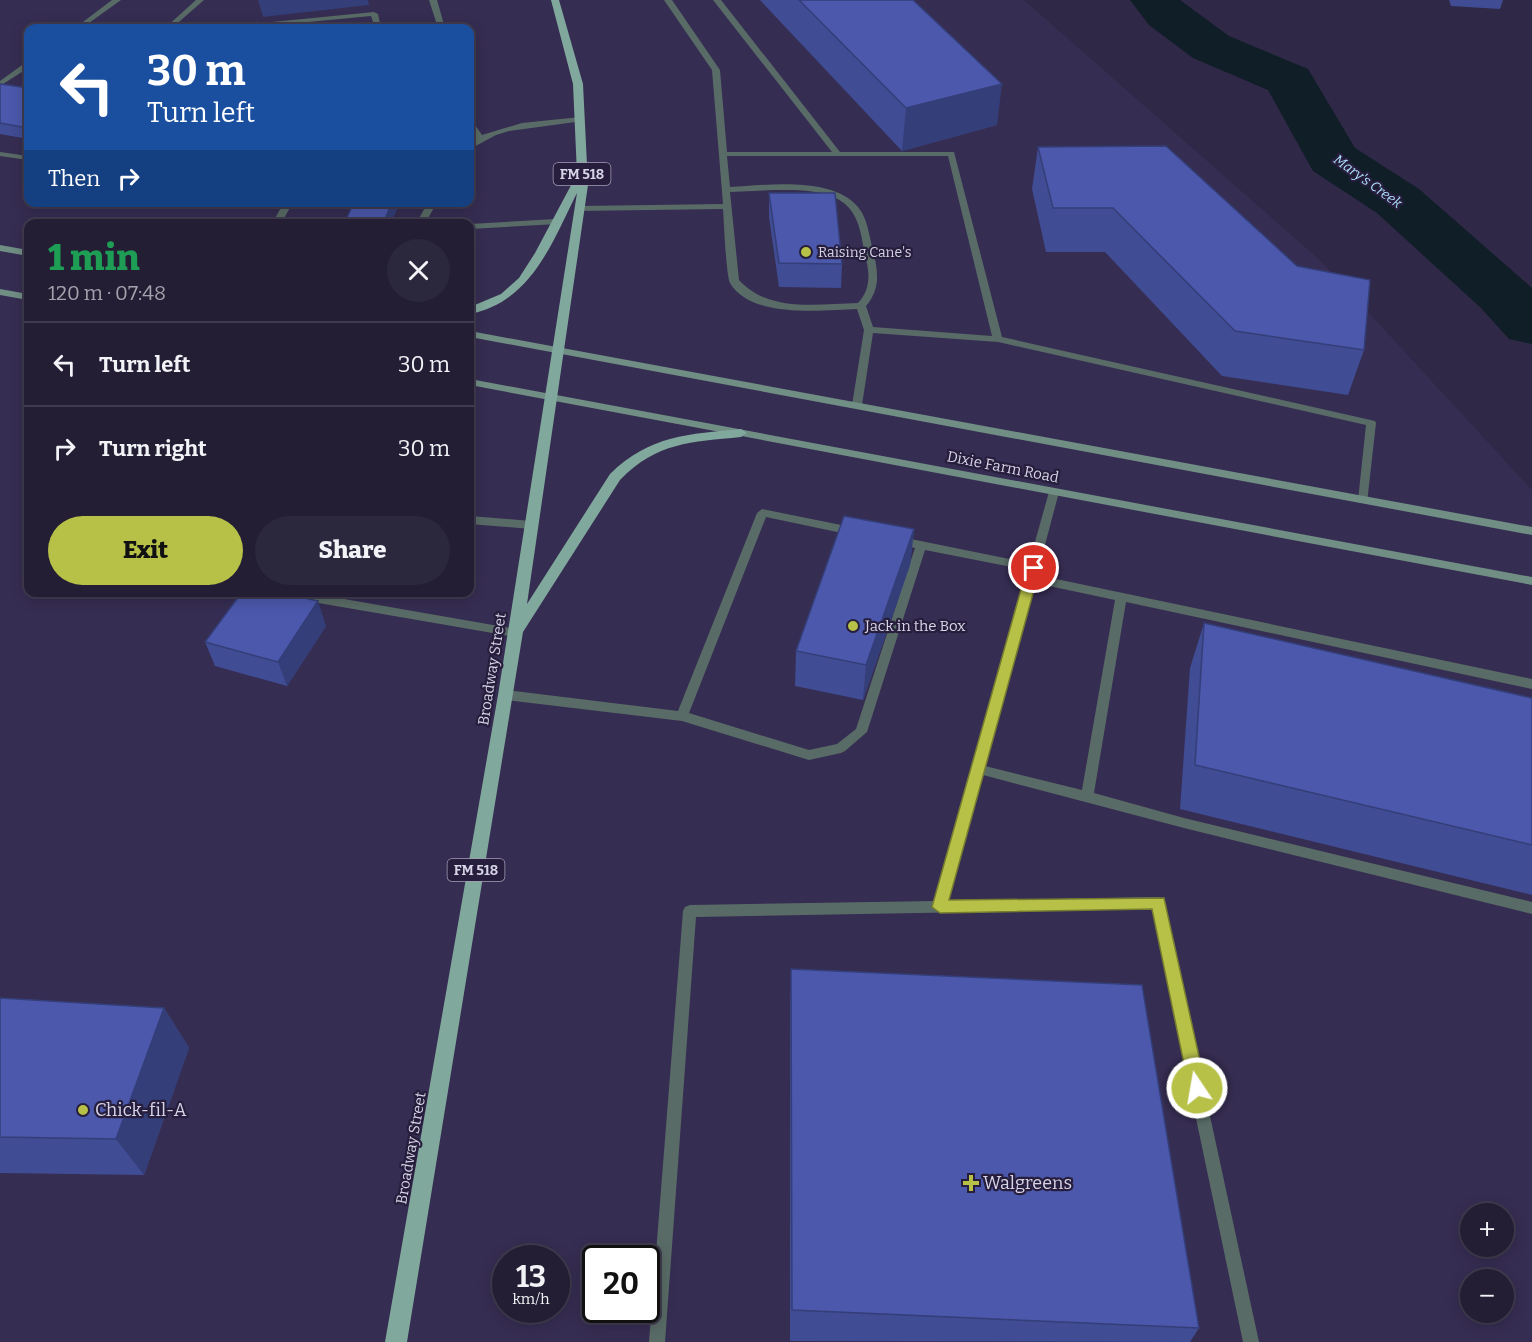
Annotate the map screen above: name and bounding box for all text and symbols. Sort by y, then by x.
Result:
text: 30 m [147,46,246,96]
icon: left [48,48,126,126]
text: Turn left [147,97,255,129]
water label: Mary's Creek [1330,151,1406,212]
icon: right [112,162,145,195]
road number: FM 518 [554,163,610,185]
text: Then [48,165,100,192]
text: 1 min [48,236,140,280]
button: close [387,239,450,302]
place label: Raising Cane's [818,244,911,261]
marker: Raising Cane's [799,245,813,259]
text: 120 m · 07:48 [48,281,166,305]
icon: left [48,348,81,381]
text: Turn left [99,351,191,378]
text: 30 m [398,351,450,378]
icon: right [48,432,81,465]
text: Turn right [99,435,207,462]
text: 30 m [398,435,450,462]
street label: Dixie Farm Road [946,447,1061,487]
button: Exit [48,516,243,585]
button: Share [255,516,450,585]
pin [1008,542,1059,593]
icon: arrive [1017,551,1050,584]
street label: Broadway Street [474,611,510,727]
place label: Jack in the Box [864,617,966,635]
marker: Jack in the Box [846,619,860,633]
road number: FM 518 [448,859,504,881]
position arrow [1165,1056,1229,1120]
street label: Broadway Street [392,1090,430,1206]
place label: Chick-fil-A [95,1099,187,1121]
marker: Chick-fil-A [76,1103,90,1117]
place label: Walgreens [983,1172,1072,1194]
marker: Walgreens [964,1176,978,1190]
map controls [1460,1203,1514,1323]
button: + [1460,1203,1514,1257]
speed limit sign: 20 [582,1245,660,1323]
text: 13 [516,1259,546,1295]
button: − [1460,1269,1514,1323]
text: km/h [512,1290,550,1308]

